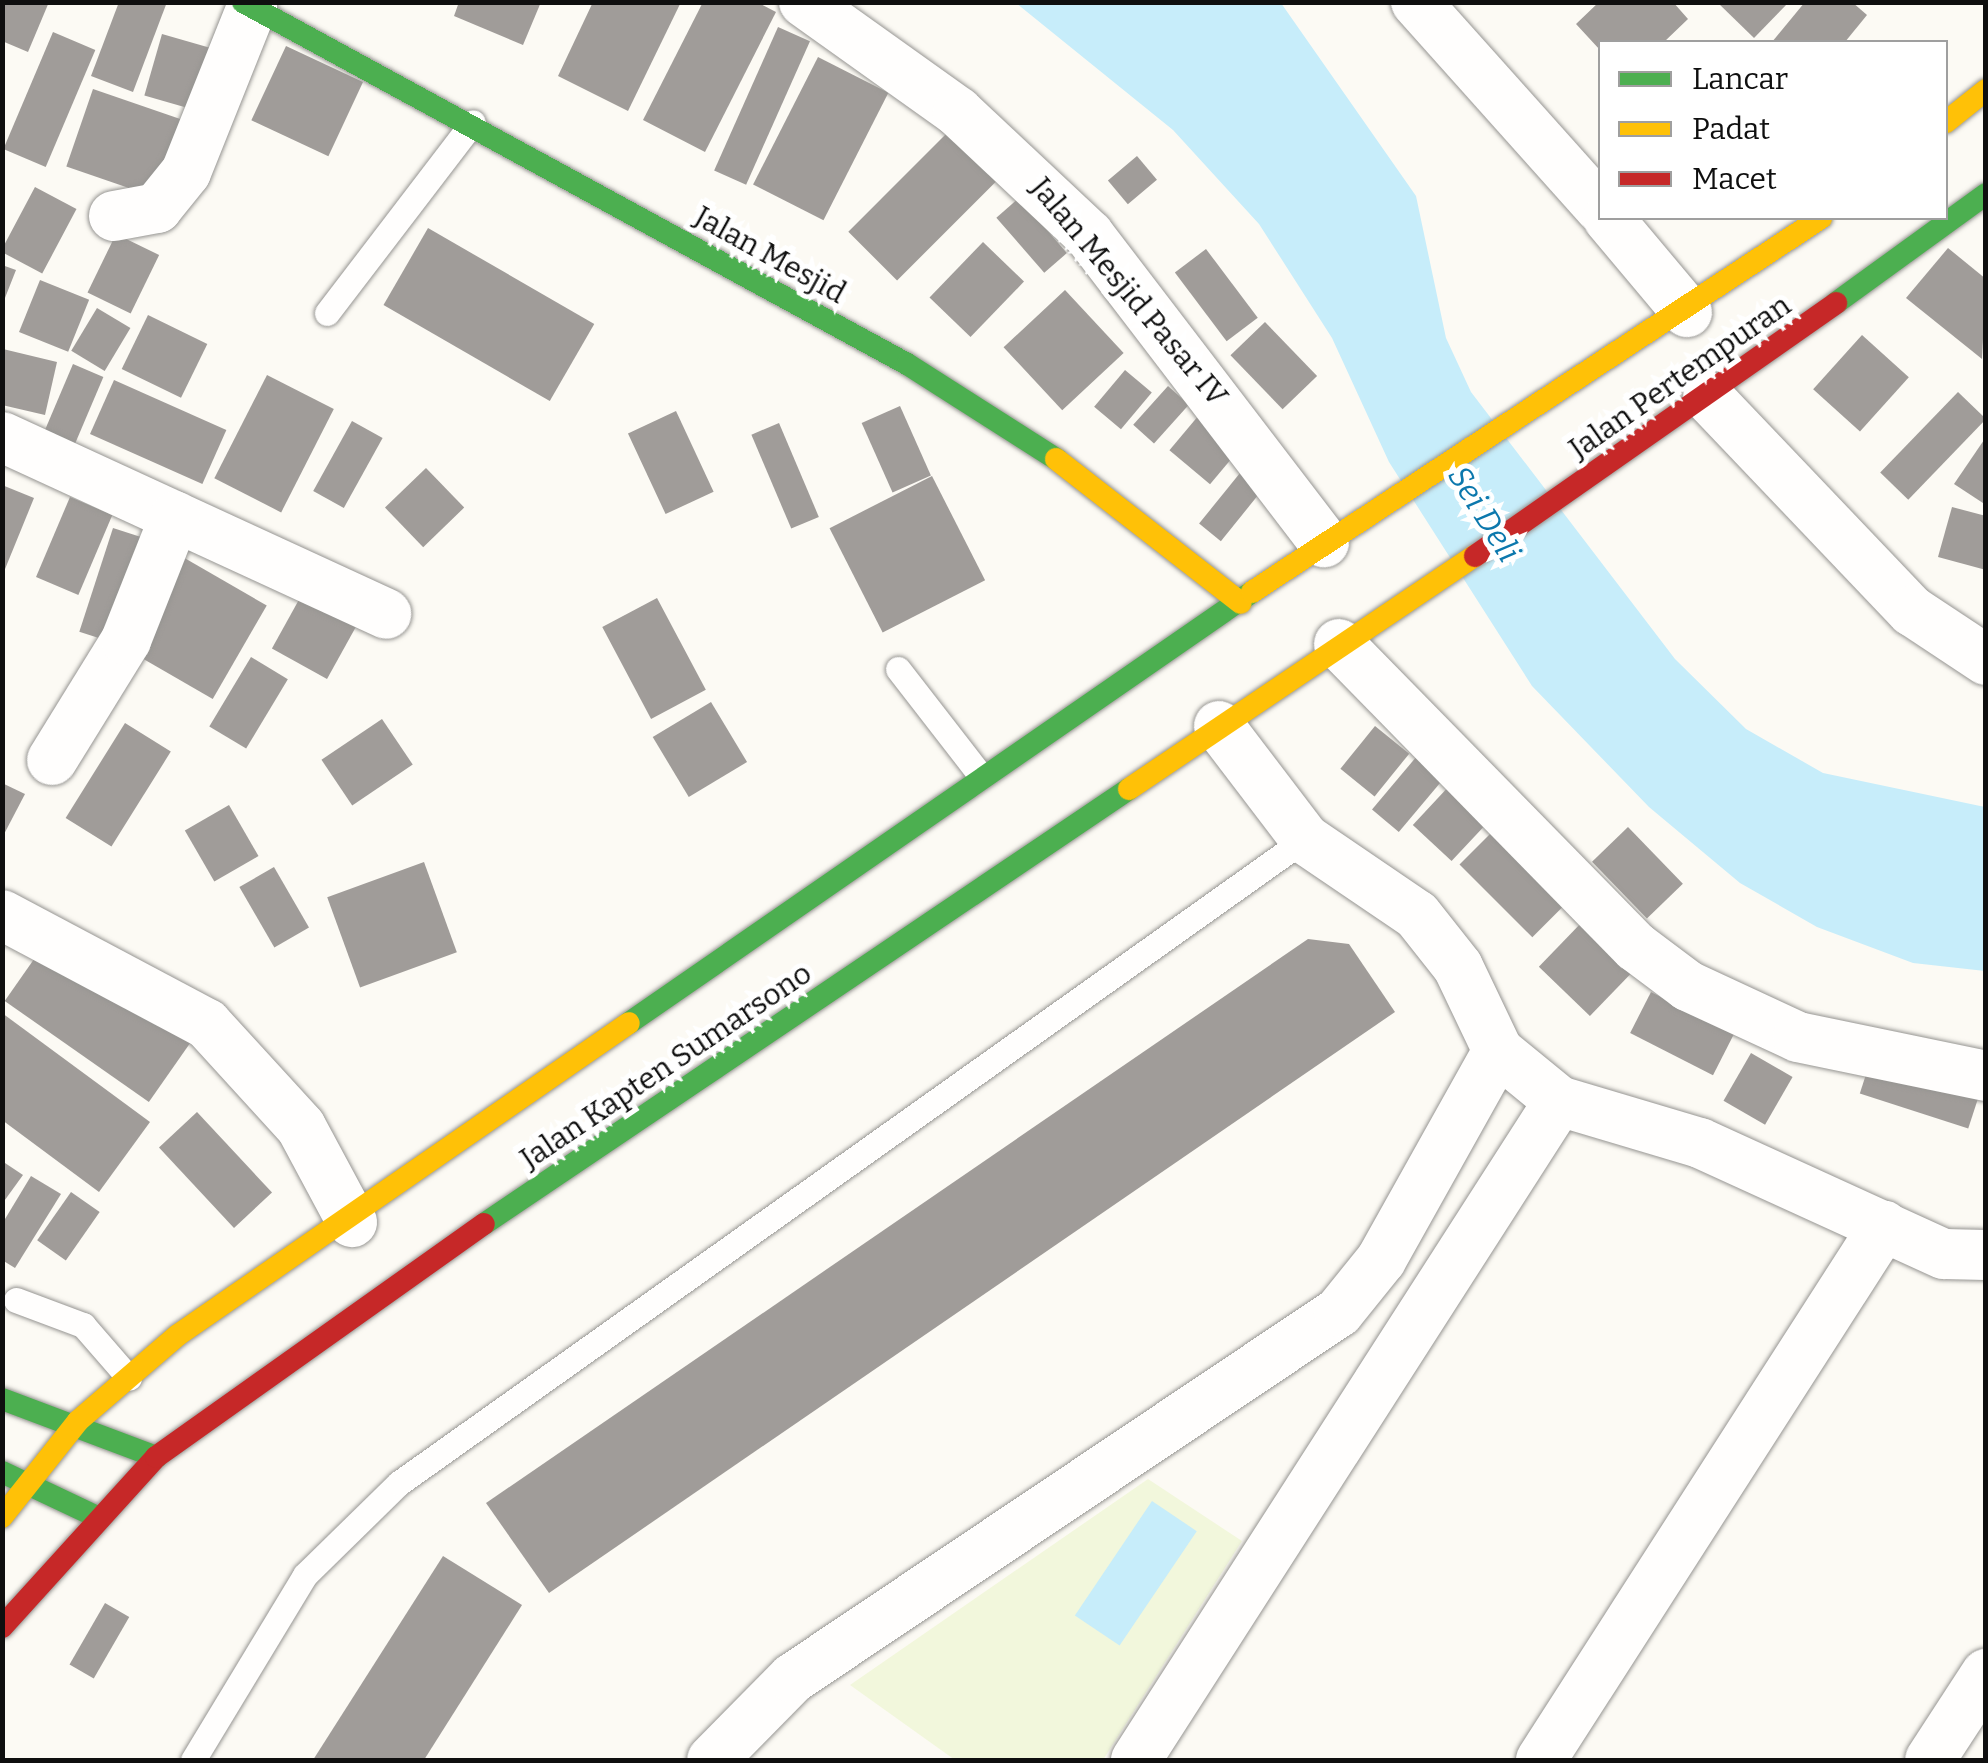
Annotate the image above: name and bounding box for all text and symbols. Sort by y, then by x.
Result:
legend [1598,40,1948,220]
text: Lancar [1692,61,1788,97]
text: Padat [1692,111,1770,147]
text: Macet [1692,161,1777,197]
street label: Jalan Mesjid Pasar IV [1023,170,1235,414]
street label: Jalan Mesjid [688,199,852,311]
street label: Jalan Pertempuran [1562,287,1798,467]
water label: Sei Deli [1440,459,1528,569]
street label: Jalan Kapten Sumarsono [514,955,818,1177]

